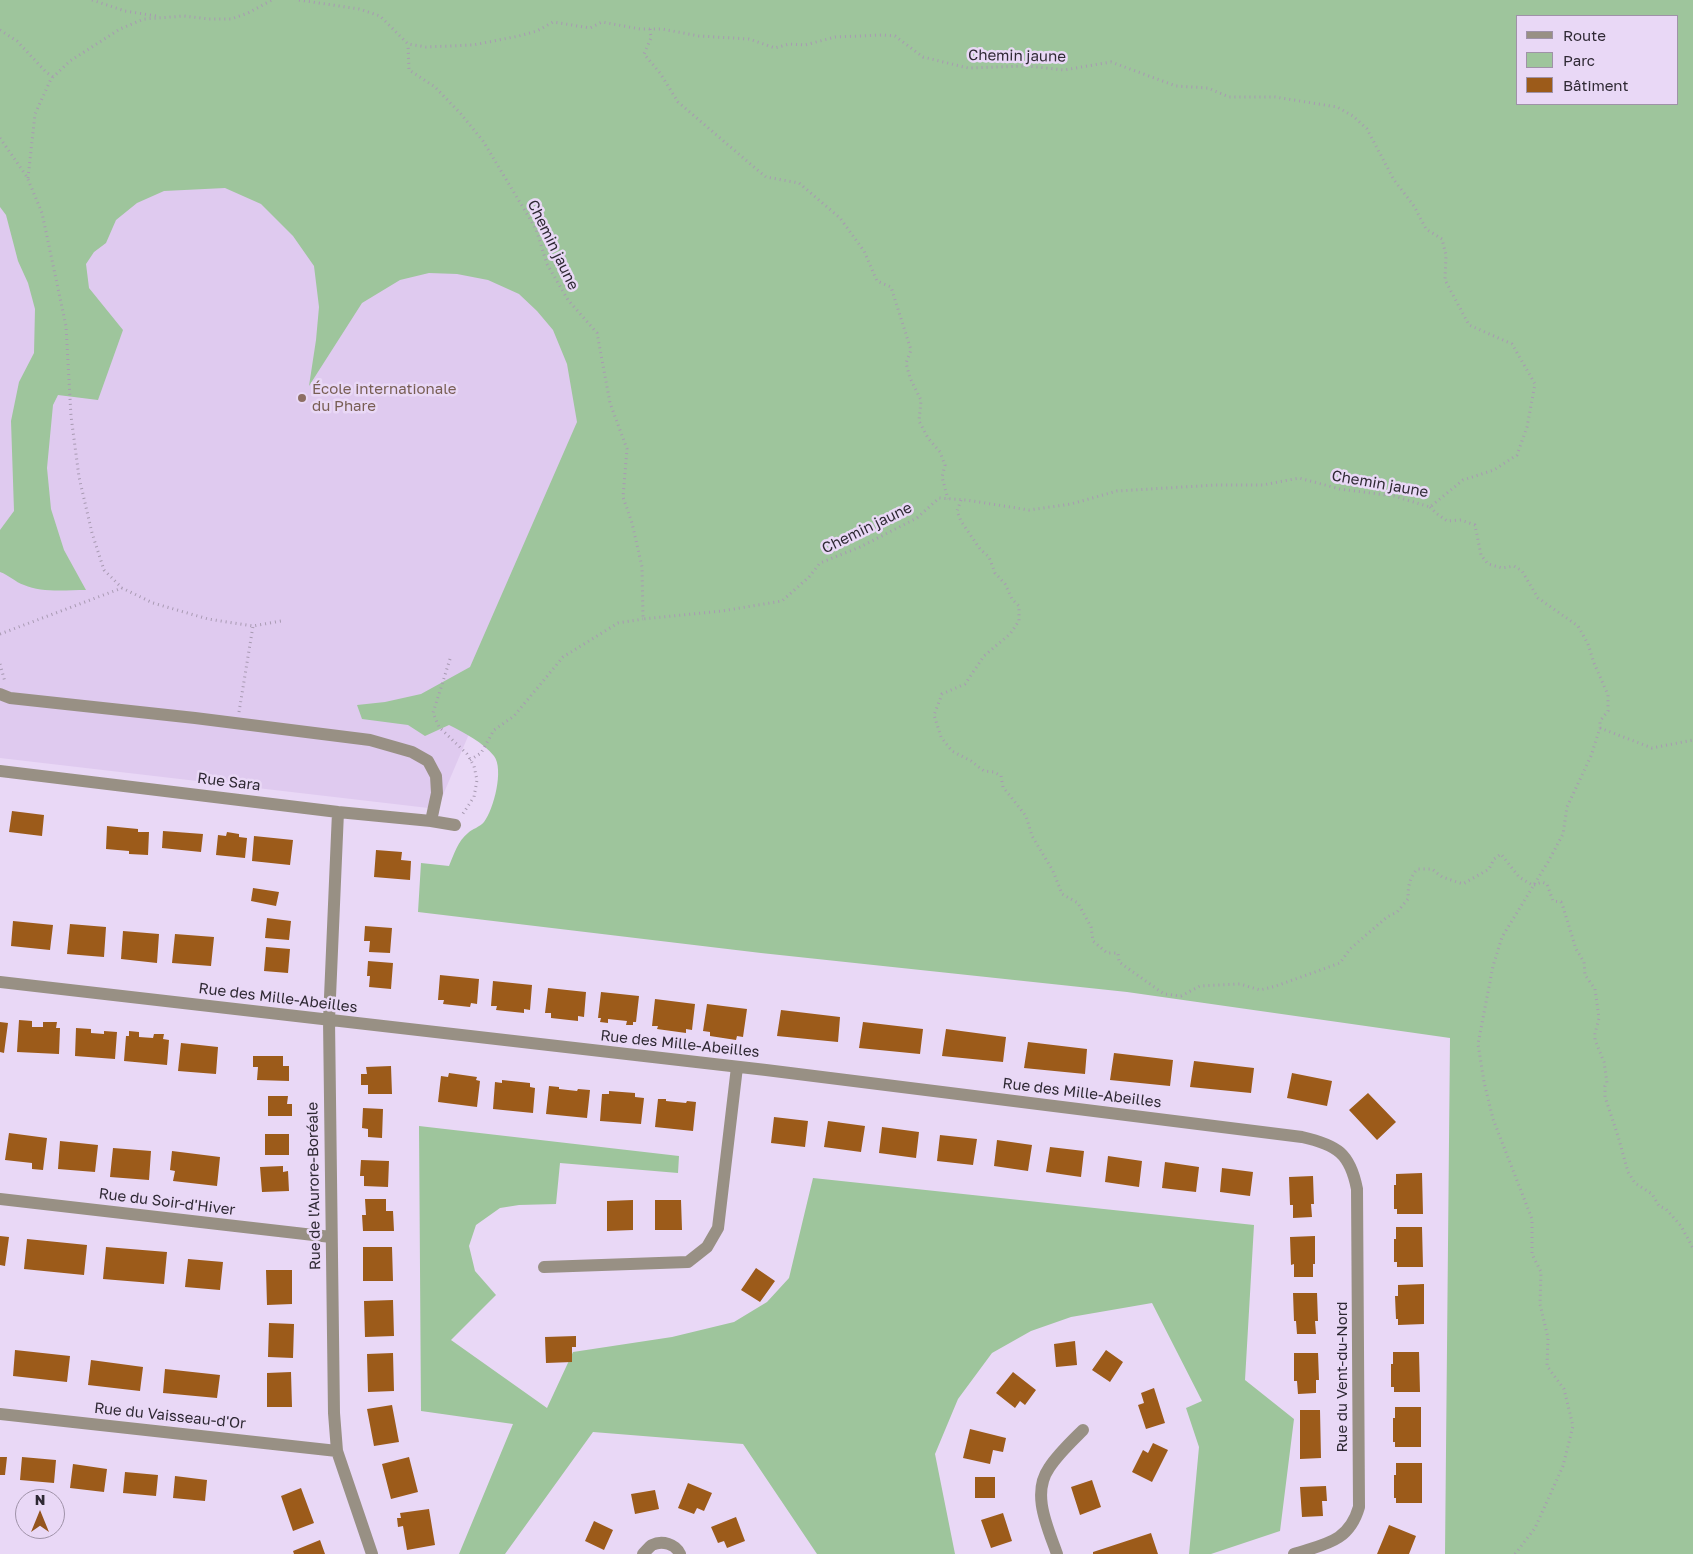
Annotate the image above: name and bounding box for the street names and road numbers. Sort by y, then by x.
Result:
street label: Chemin jaune [968,46,1066,66]
street label: Chemin jaune [523,197,583,293]
street label: Chemin jaune [1330,467,1430,501]
street label: Chemin jaune [819,498,915,558]
street label: Rue Sara [196,769,262,795]
street label: Rue des Mille-Abeilles [198,979,358,1017]
street label: Rue des Mille-Abeilles [600,1027,760,1061]
street label: Rue des Mille-Abeilles [1002,1074,1162,1112]
street label: Rue de l'Aurore-Boréale [304,1102,324,1270]
street label: Rue du Soir-d'Hiver [98,1185,236,1219]
street label: Rue du Vent-du-Nord [1333,1301,1351,1453]
street label: Rue du Vaisseau-d'Or [93,1399,247,1433]

